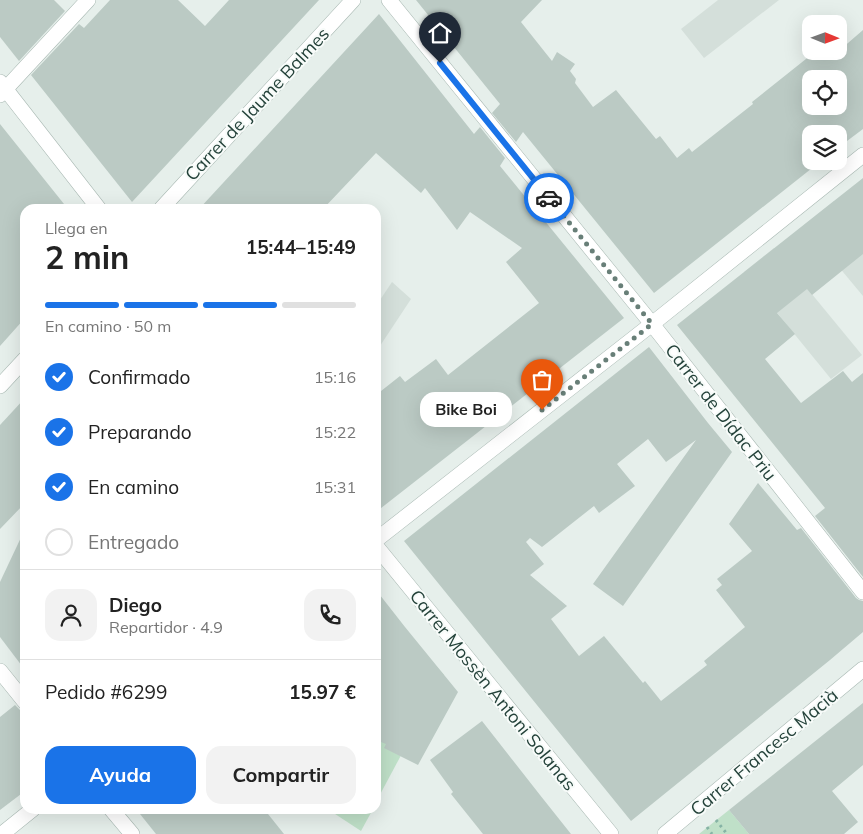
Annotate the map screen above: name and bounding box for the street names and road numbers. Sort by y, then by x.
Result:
street label: Carrer de Jaume Balmes [180,22,334,185]
street label: Carrer de Dídac Priu [660,339,782,485]
street label: Carrer Mossèn Antoni Solanas [405,585,581,795]
street label: Carrer Francesc Macià [685,683,843,821]

